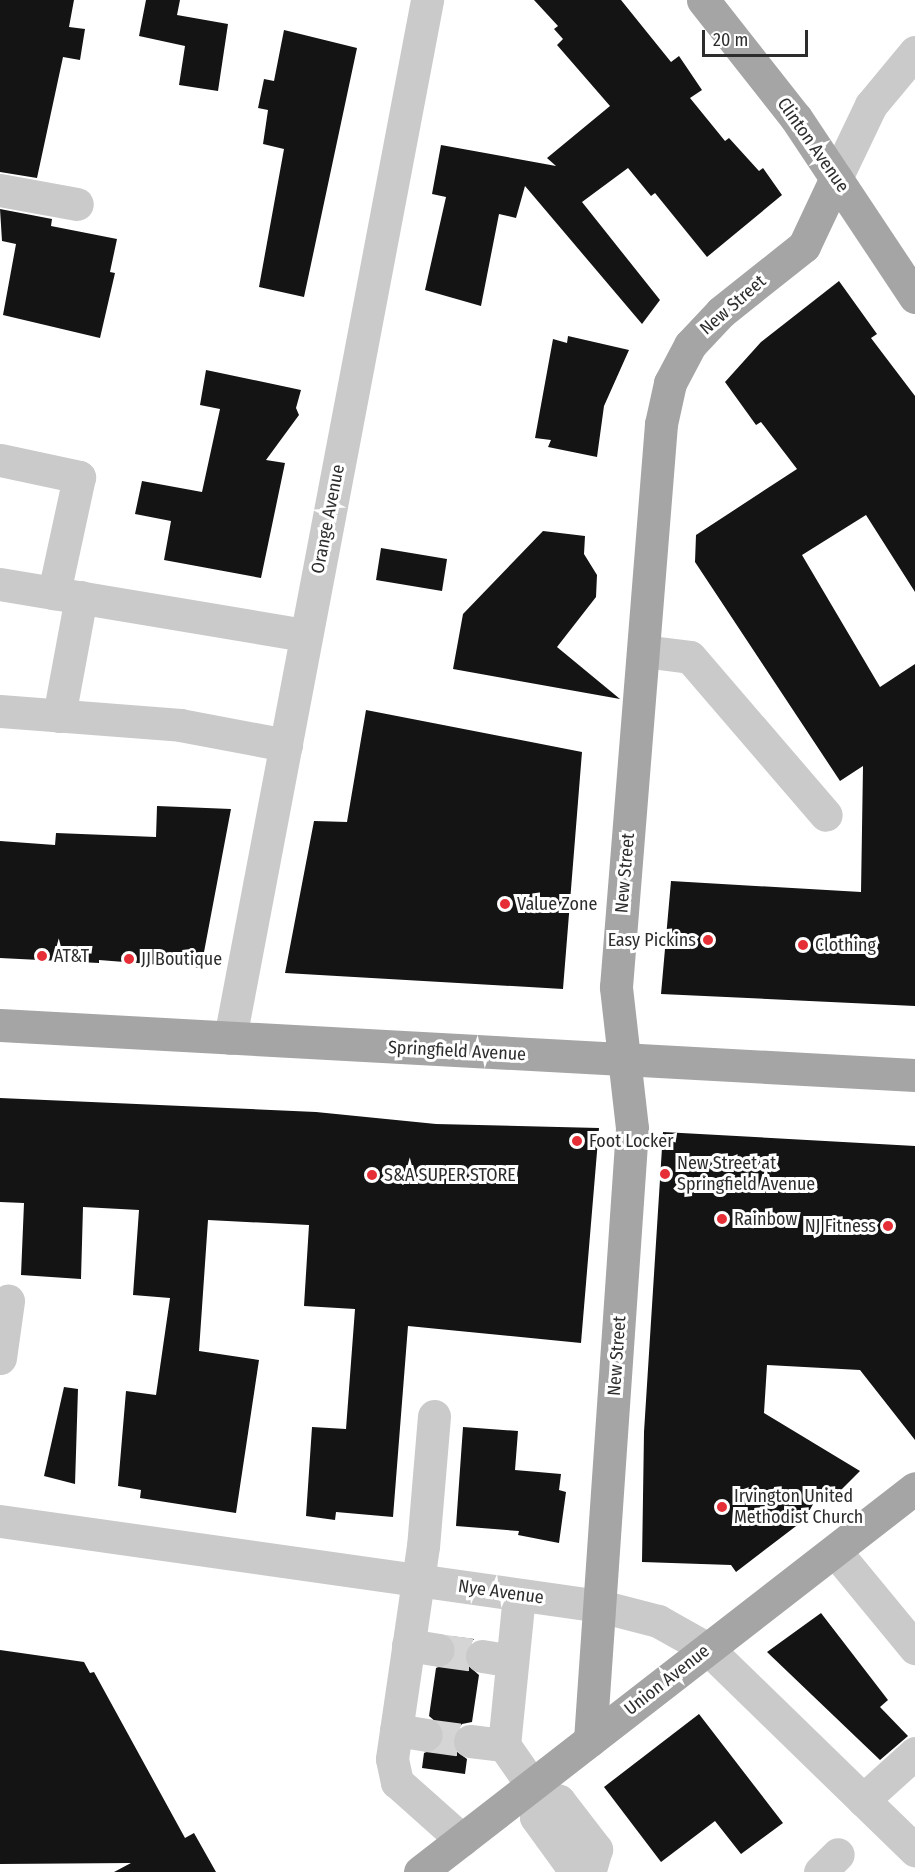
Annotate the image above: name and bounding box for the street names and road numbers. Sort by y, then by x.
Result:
street label: Clinton Avenue [772,93,854,197]
street label: New Street [696,271,770,339]
street label: Orange Avenue [307,463,349,575]
street label: New Street [611,832,639,914]
street label: Springfield Avenue [387,1037,527,1065]
street label: New Street [603,1315,631,1397]
street label: Nye Avenue [457,1575,545,1609]
street label: Union Avenue [620,1640,714,1720]

